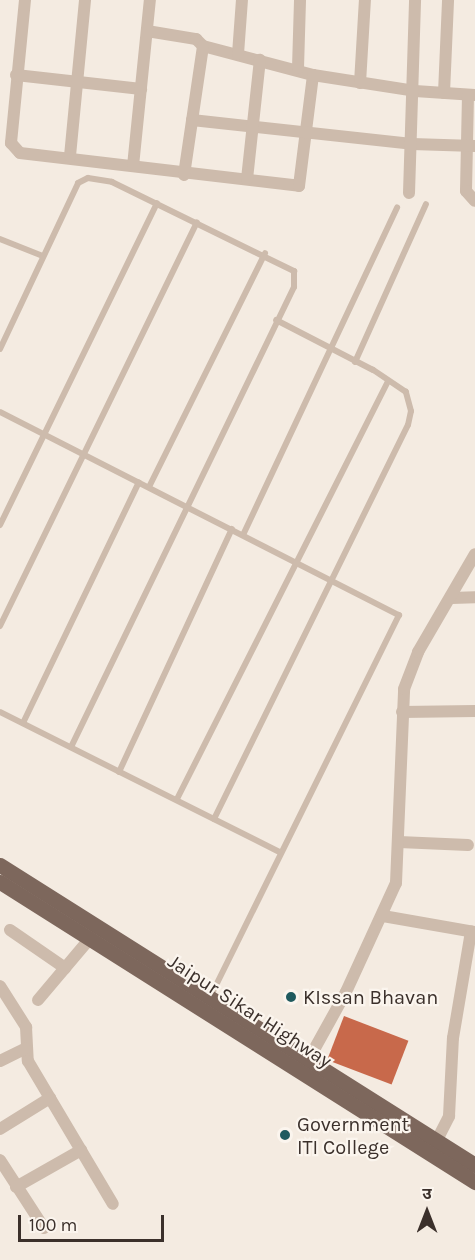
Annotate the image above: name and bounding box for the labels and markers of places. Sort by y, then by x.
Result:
place label: KIssan Bhavan [303,985,438,1009]
marker: KIssan Bhavan [284,990,298,1004]
place label: Government ITI College [297,1112,409,1159]
marker: Government ITI College [278,1128,292,1142]

